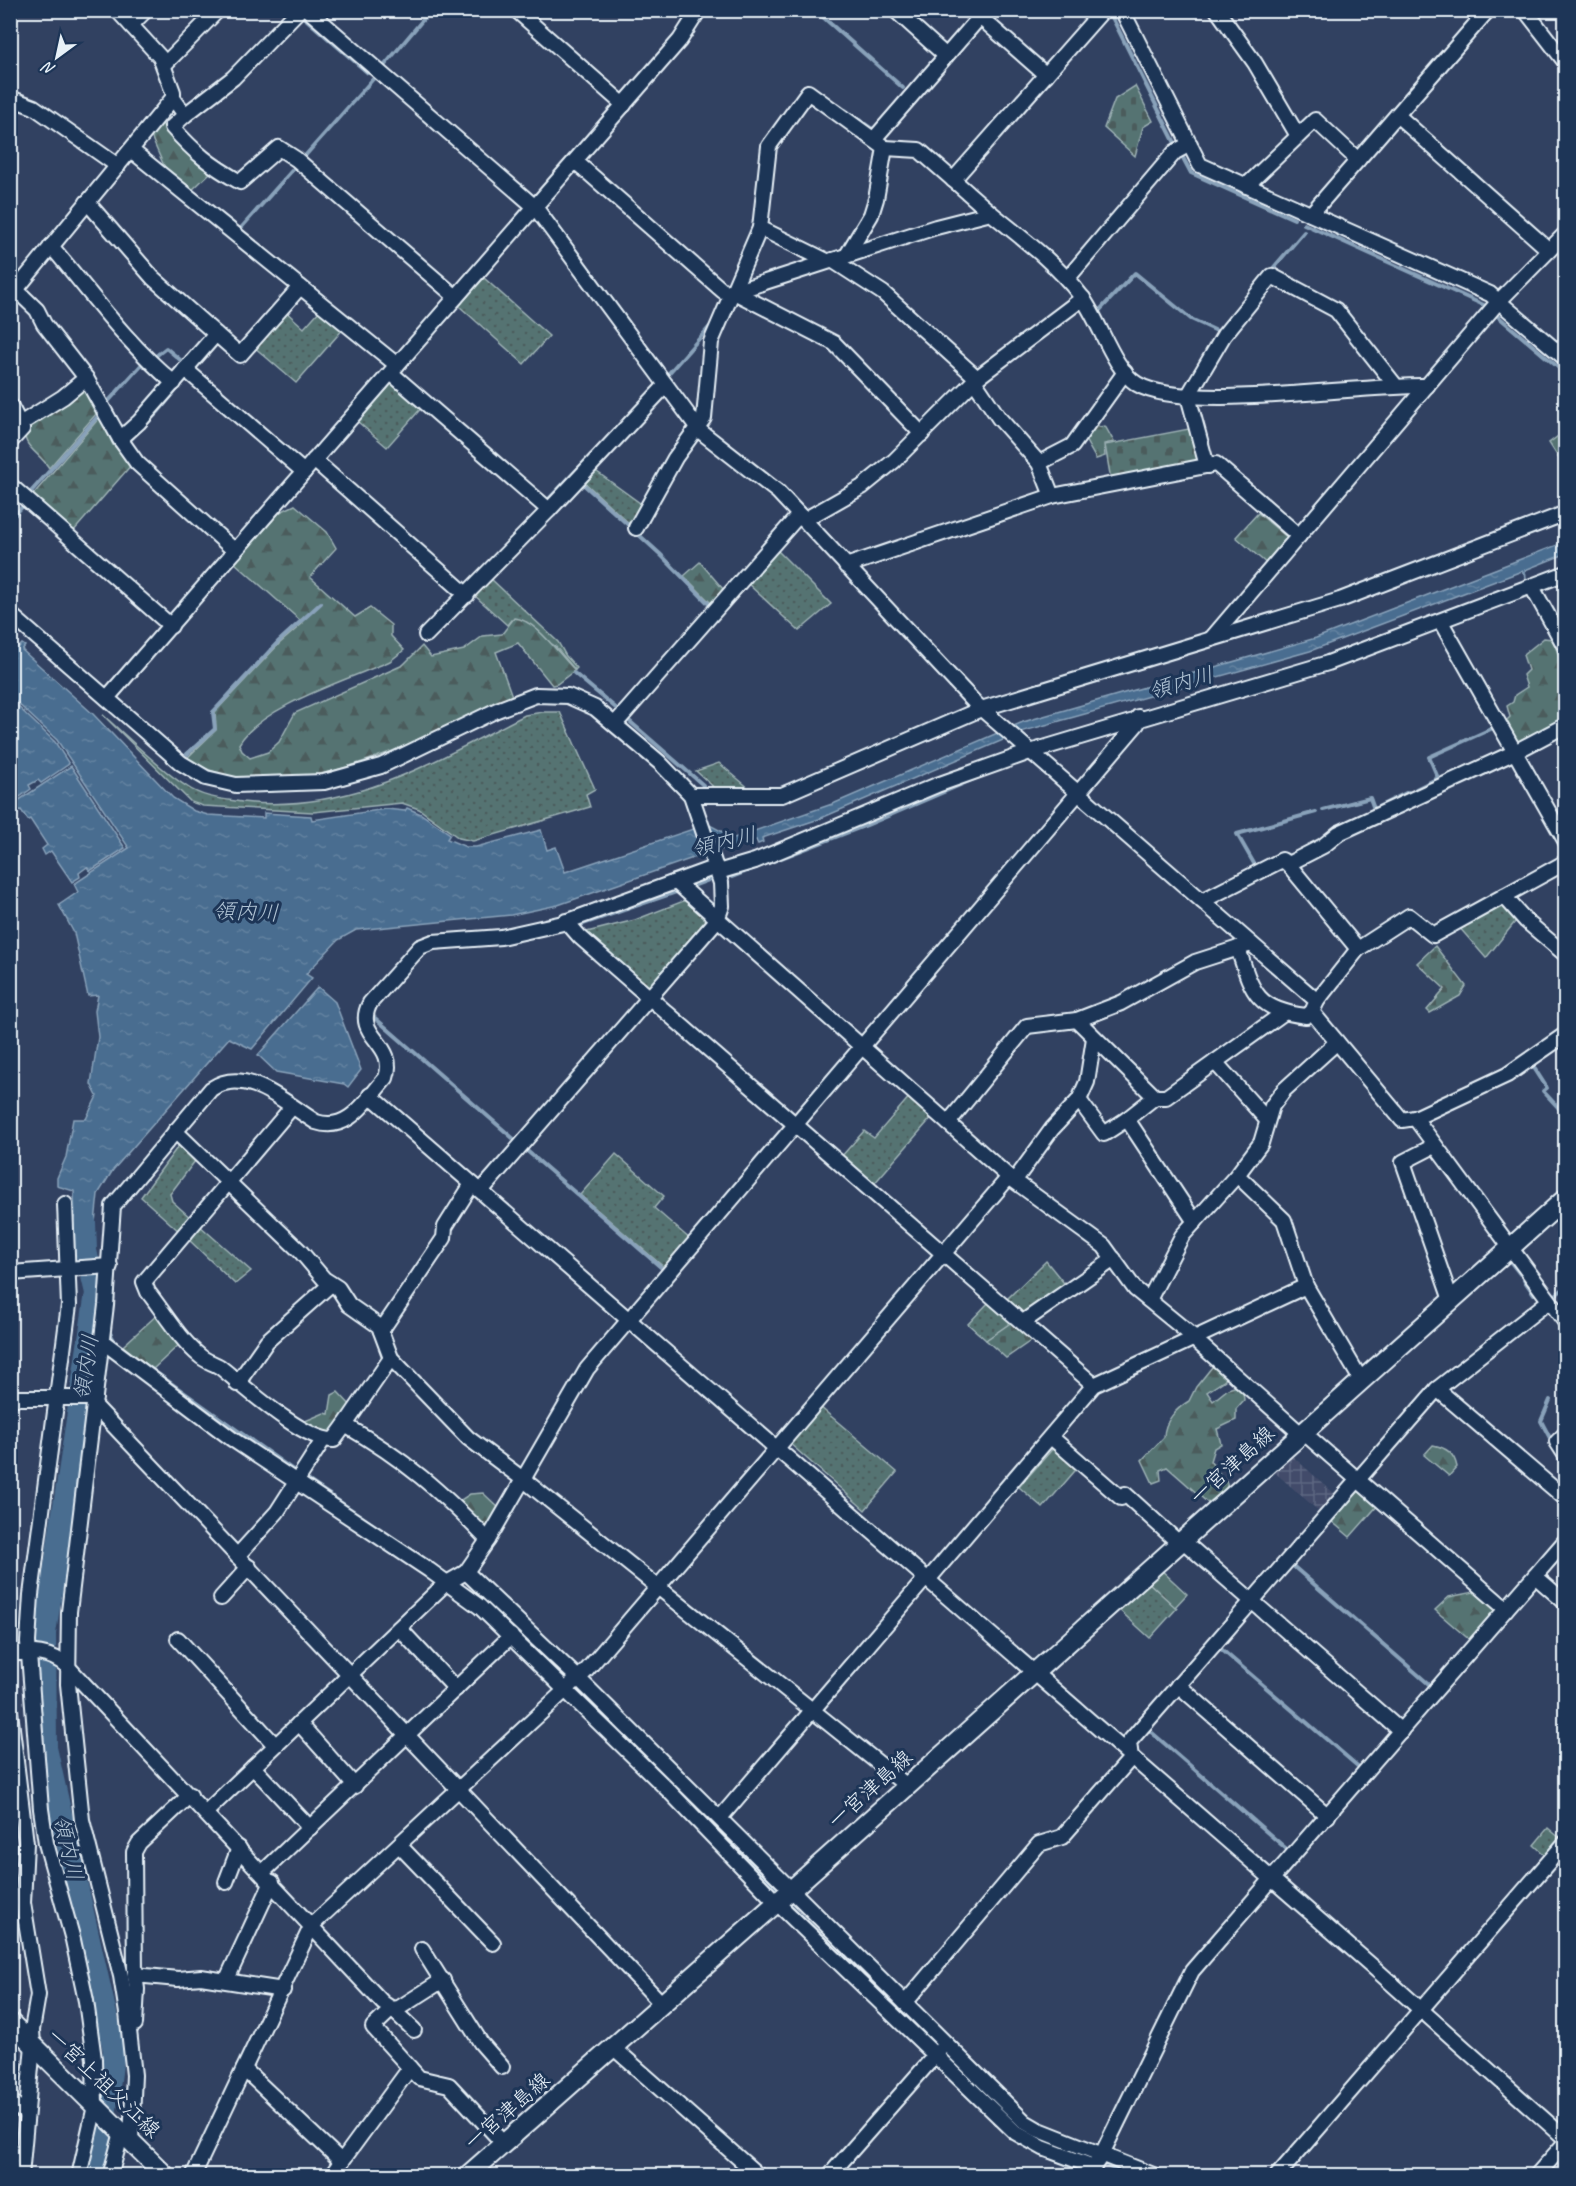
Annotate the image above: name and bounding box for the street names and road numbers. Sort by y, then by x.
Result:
street label: 一宮津島線 [1184,1420,1280,1510]
street label: 一宮津島線 [822,1744,918,1834]
street label: 一宮上祖父江線 [42,2023,166,2143]
street label: 一宮津島線 [459,2067,555,2155]

